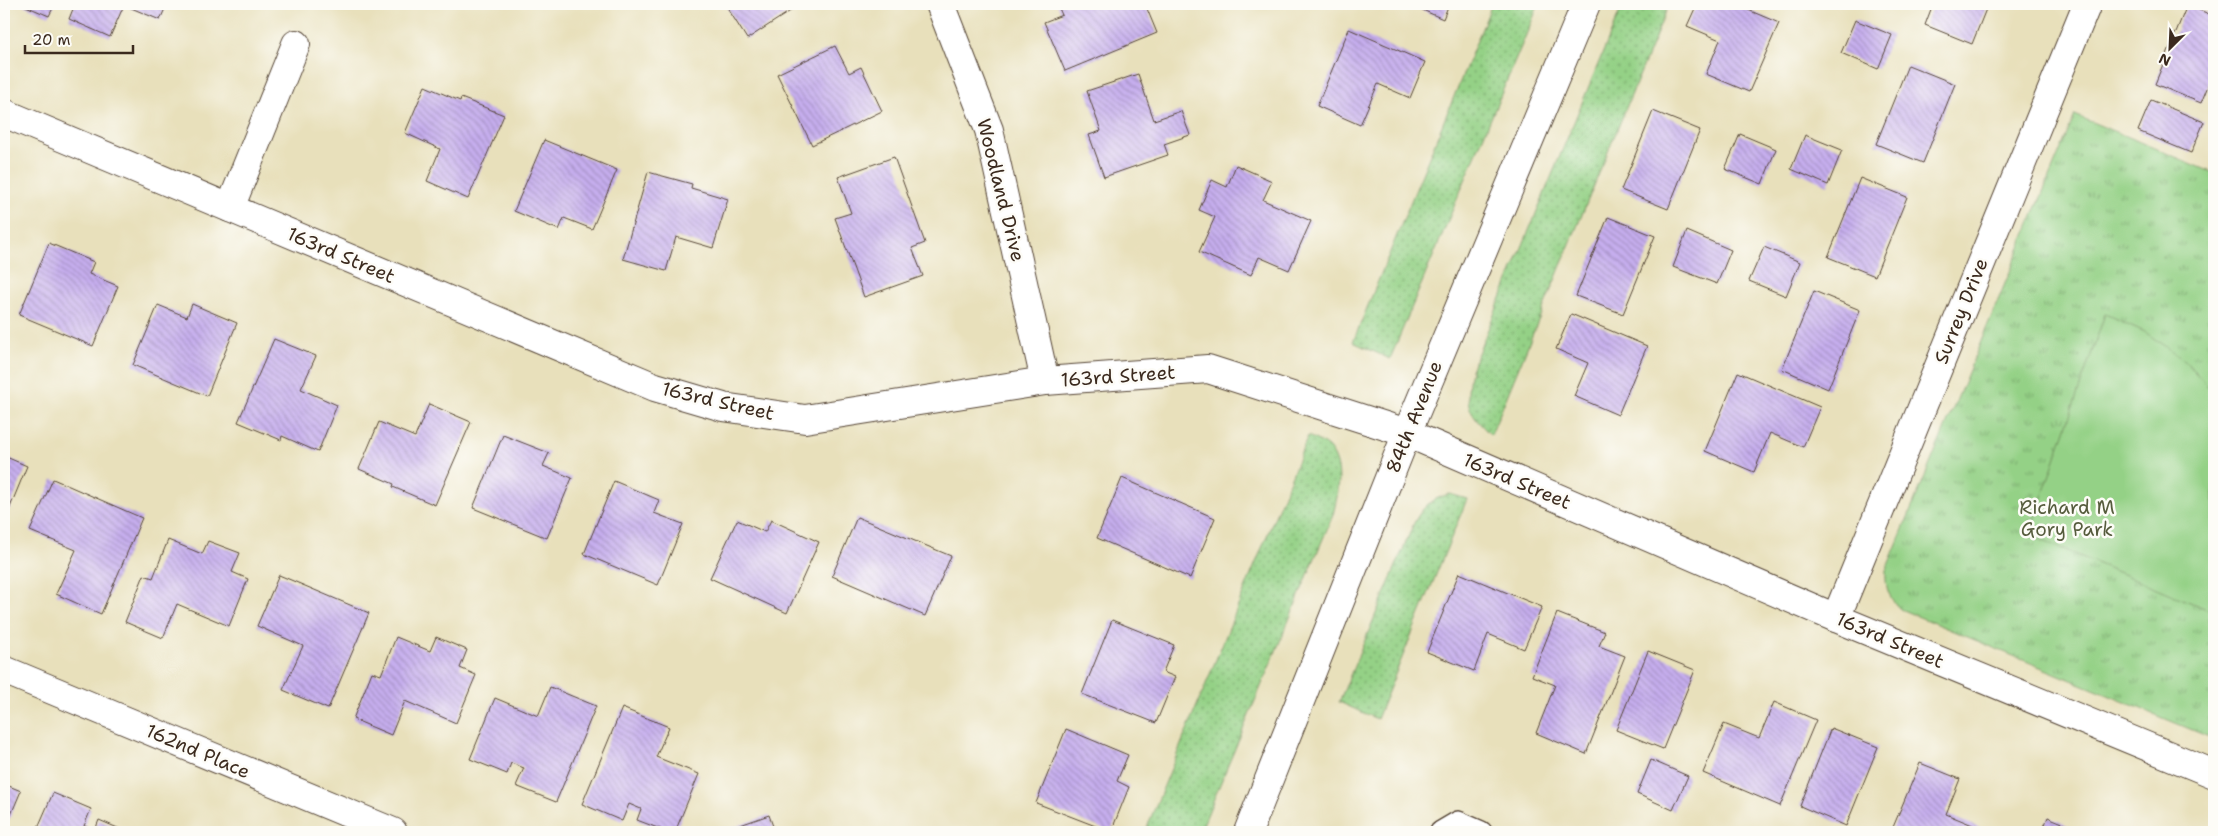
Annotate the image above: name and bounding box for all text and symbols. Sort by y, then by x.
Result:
scale bar [25,22,132,54]
north arrow [2146,22,2196,72]
text: 20 m [32,30,71,50]
text: N [2156,49,2173,70]
street label: Woodland Drive [971,116,1031,264]
street label: 163rd Street [283,221,399,289]
street label: Surrey Drive [1928,254,1994,368]
street label: 84th Avenue [1380,357,1448,477]
street label: 163rd Street [1060,360,1176,392]
street label: 163rd Street [659,376,777,426]
street label: 163rd Street [1459,447,1575,515]
park label: Richard M Gory Park [2019,495,2115,542]
street label: 163rd Street [1832,606,1948,674]
street label: 162nd Place [142,718,254,784]

